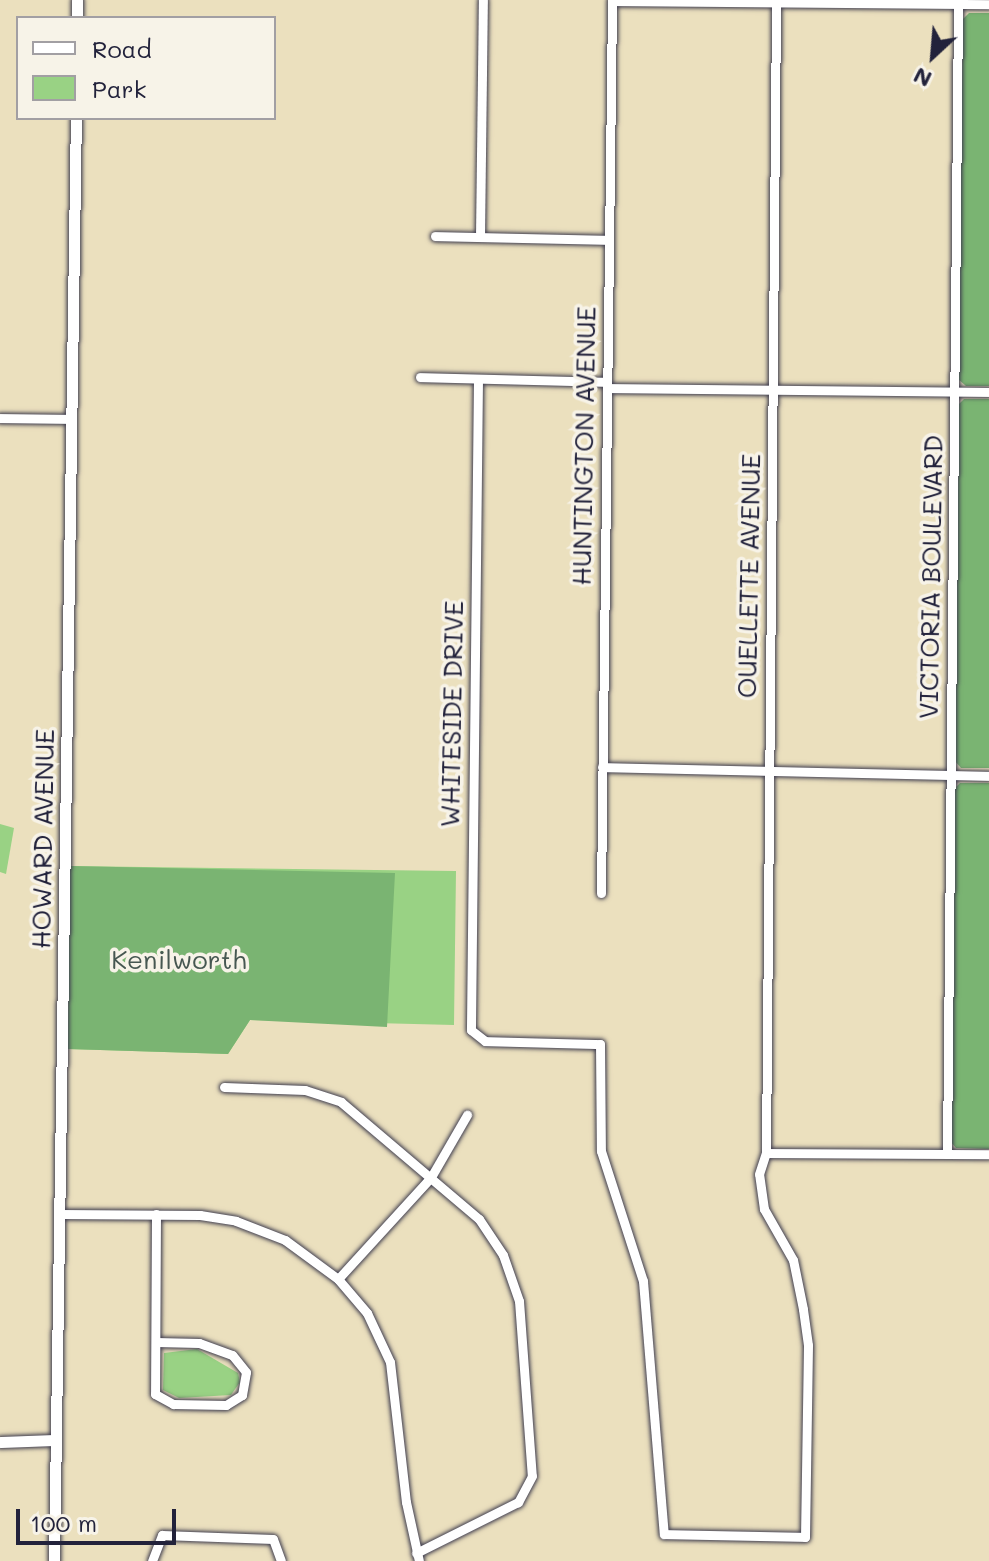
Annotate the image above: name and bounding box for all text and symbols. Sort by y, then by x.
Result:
legend [16,16,276,120]
north arrow [893,16,973,96]
text: Road [92,33,152,64]
text: N [908,61,936,95]
text: Park [92,73,146,104]
street label: HUNTINGTON AVENUE [566,306,602,586]
street label: VICTORIA BOULEVARD [913,435,949,719]
street label: OUELLETTE AVENUE [731,454,767,698]
street label: WHITESIDE DRIVE [434,600,470,828]
street label: HOWARD AVENUE [25,729,61,949]
park label: Kenilworth [111,944,247,976]
scale bar [20,1493,180,1543]
text: 100 m [30,1507,97,1538]

